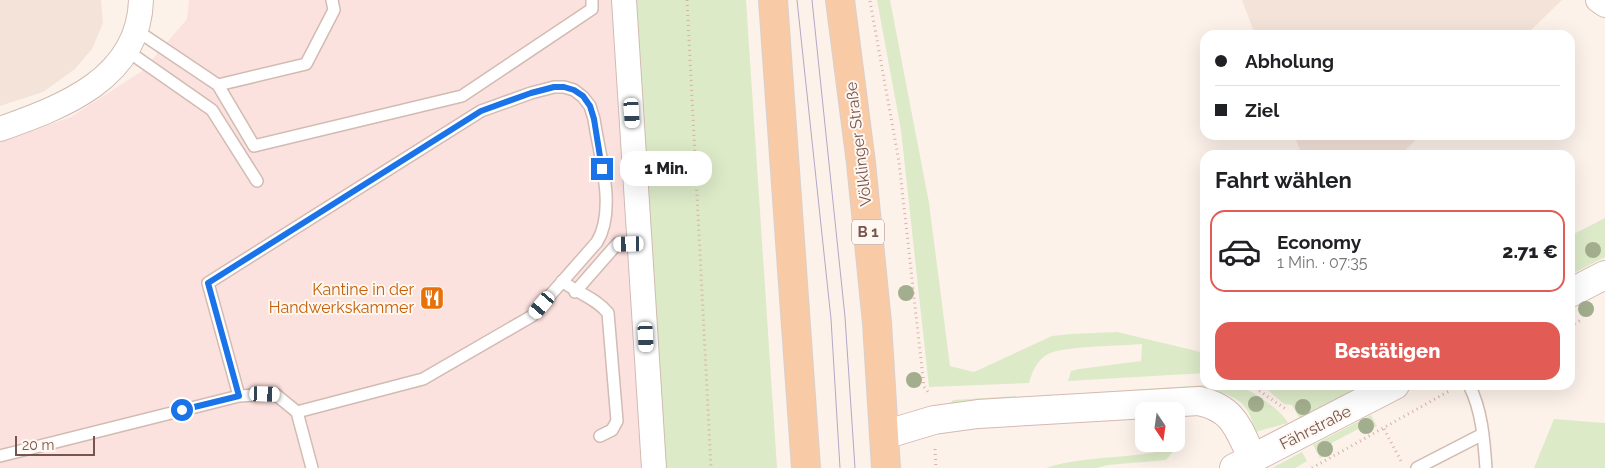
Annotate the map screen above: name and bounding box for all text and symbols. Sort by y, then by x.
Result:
text: Abholung [1245,50,1334,72]
street label: Völklinger Straße [841,81,876,207]
car [623,98,640,128]
text: Ziel [1245,99,1279,121]
callout: 1 Min. [620,152,712,186]
route end [591,158,613,180]
text: 1 Min. [644,159,688,178]
text: Fahrt wählen [1215,167,1352,193]
road number: B 1 [852,220,884,244]
icon: car [1217,229,1262,274]
text: Economy [1277,231,1361,253]
car [613,236,644,252]
text: 2.71 € [1502,240,1558,262]
text: 1 Min. · 07:35 [1277,253,1368,272]
place label: Kantine in der Handwerkskammer [269,280,414,317]
restaurant icon: Kantine in der Handwerkskammer [419,285,445,311]
car [526,289,557,321]
car [637,322,654,352]
button: Bestätigen [1215,322,1560,380]
car [249,386,280,402]
route start [171,399,193,421]
street label: Fährstraße [1276,401,1354,454]
north arrow [1135,402,1185,452]
map controls [1135,402,1185,452]
scale bar [15,433,95,456]
text: 20 m [22,437,54,453]

